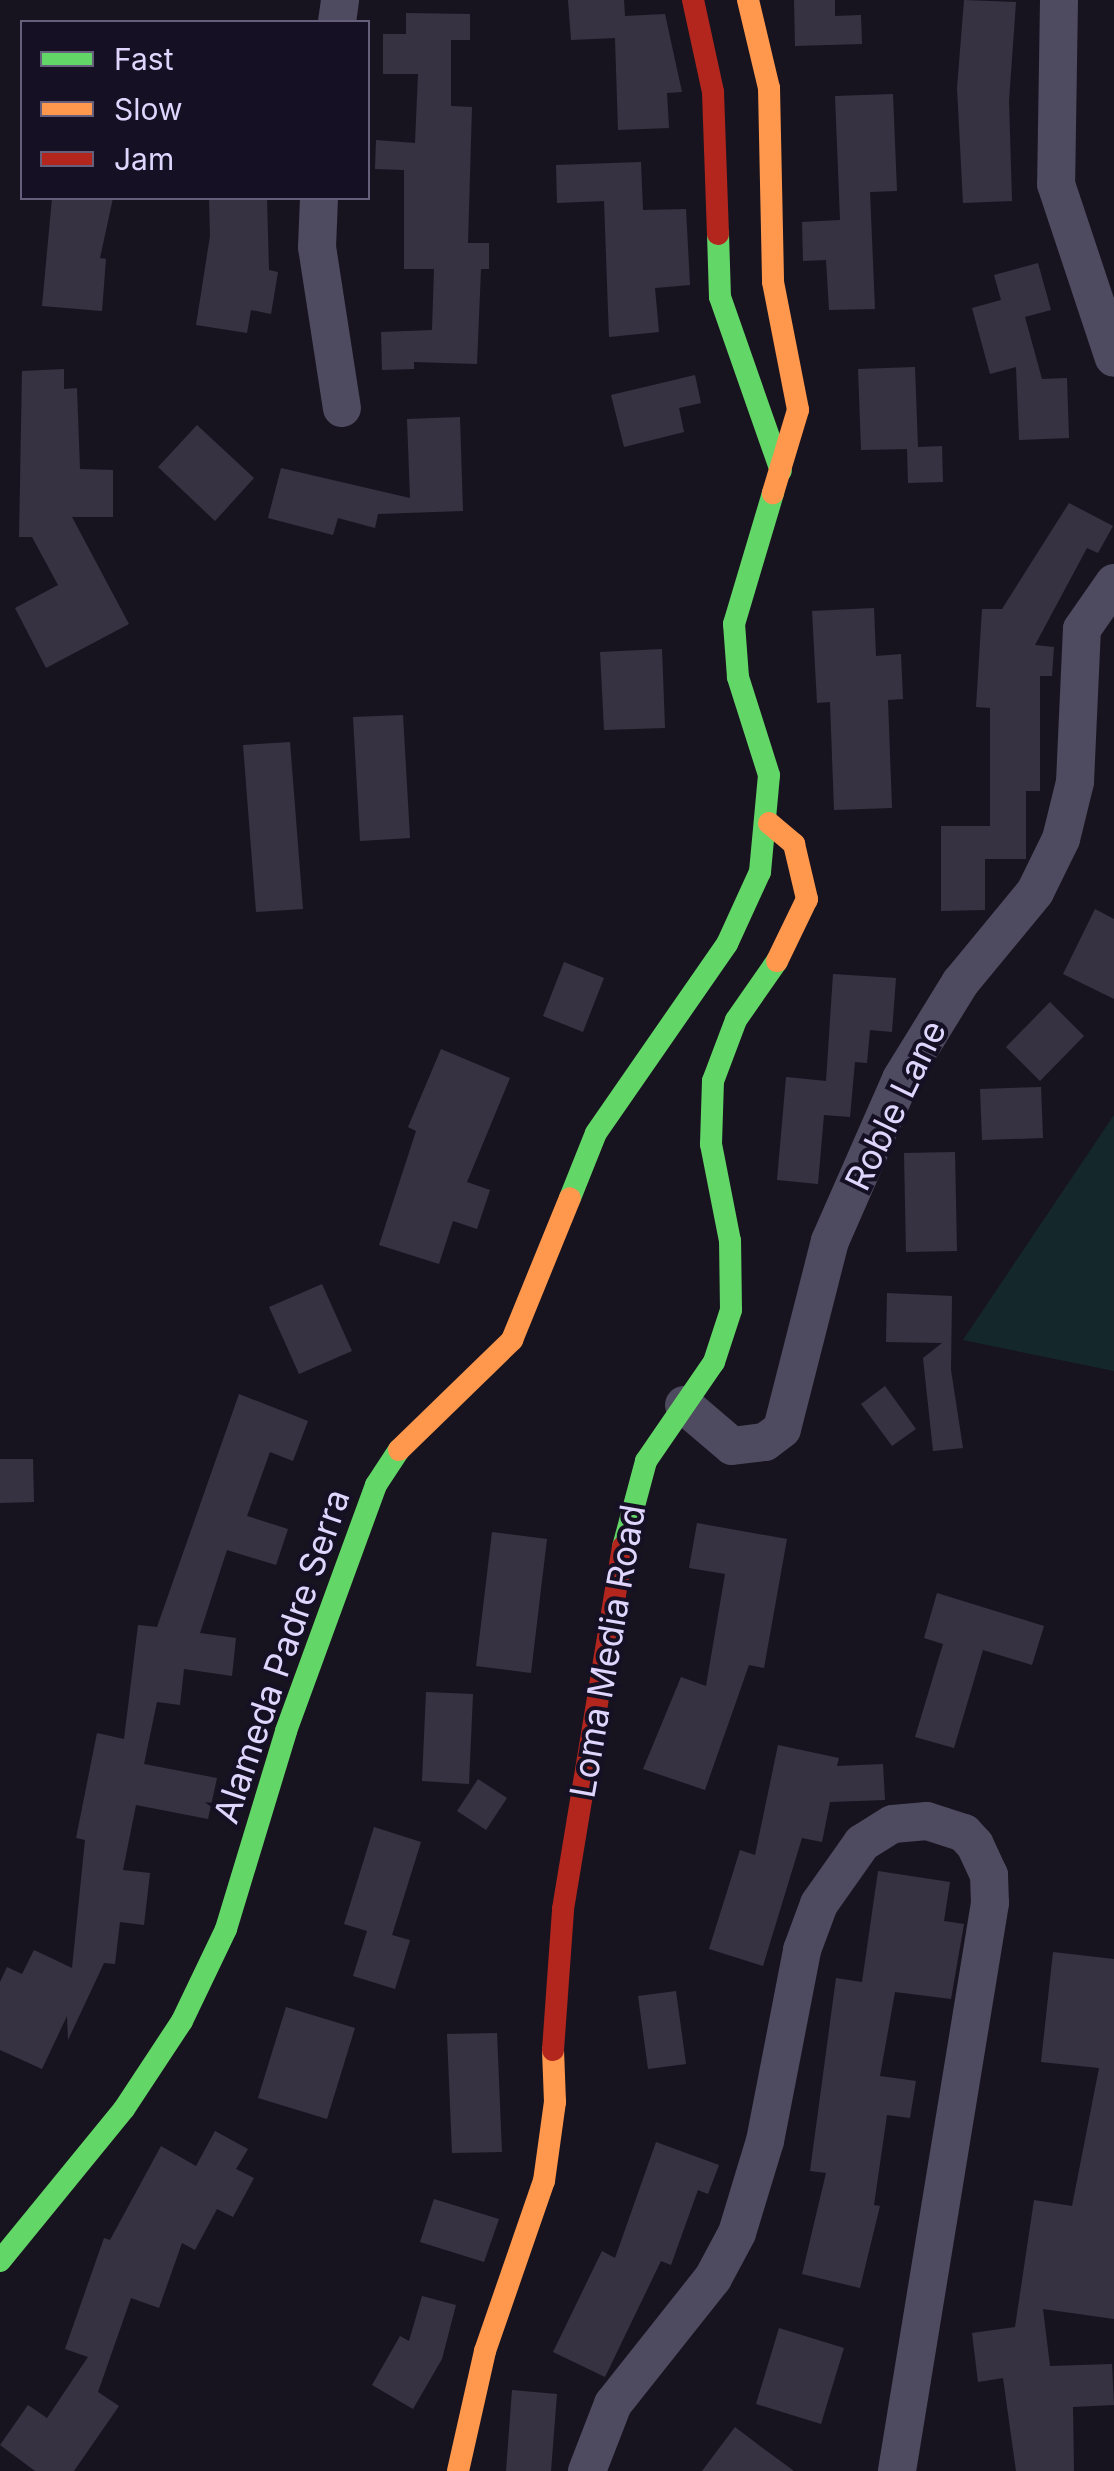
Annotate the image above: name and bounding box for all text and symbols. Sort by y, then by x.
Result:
legend [20,20,370,200]
text: Fast [114,41,173,77]
text: Slow [114,91,183,127]
text: Jam [114,141,174,177]
street label: Roble Lane [836,1013,954,1197]
street label: Alameda Padre Serra [204,1484,358,1828]
street label: Loma Media Road [561,1501,653,1801]

